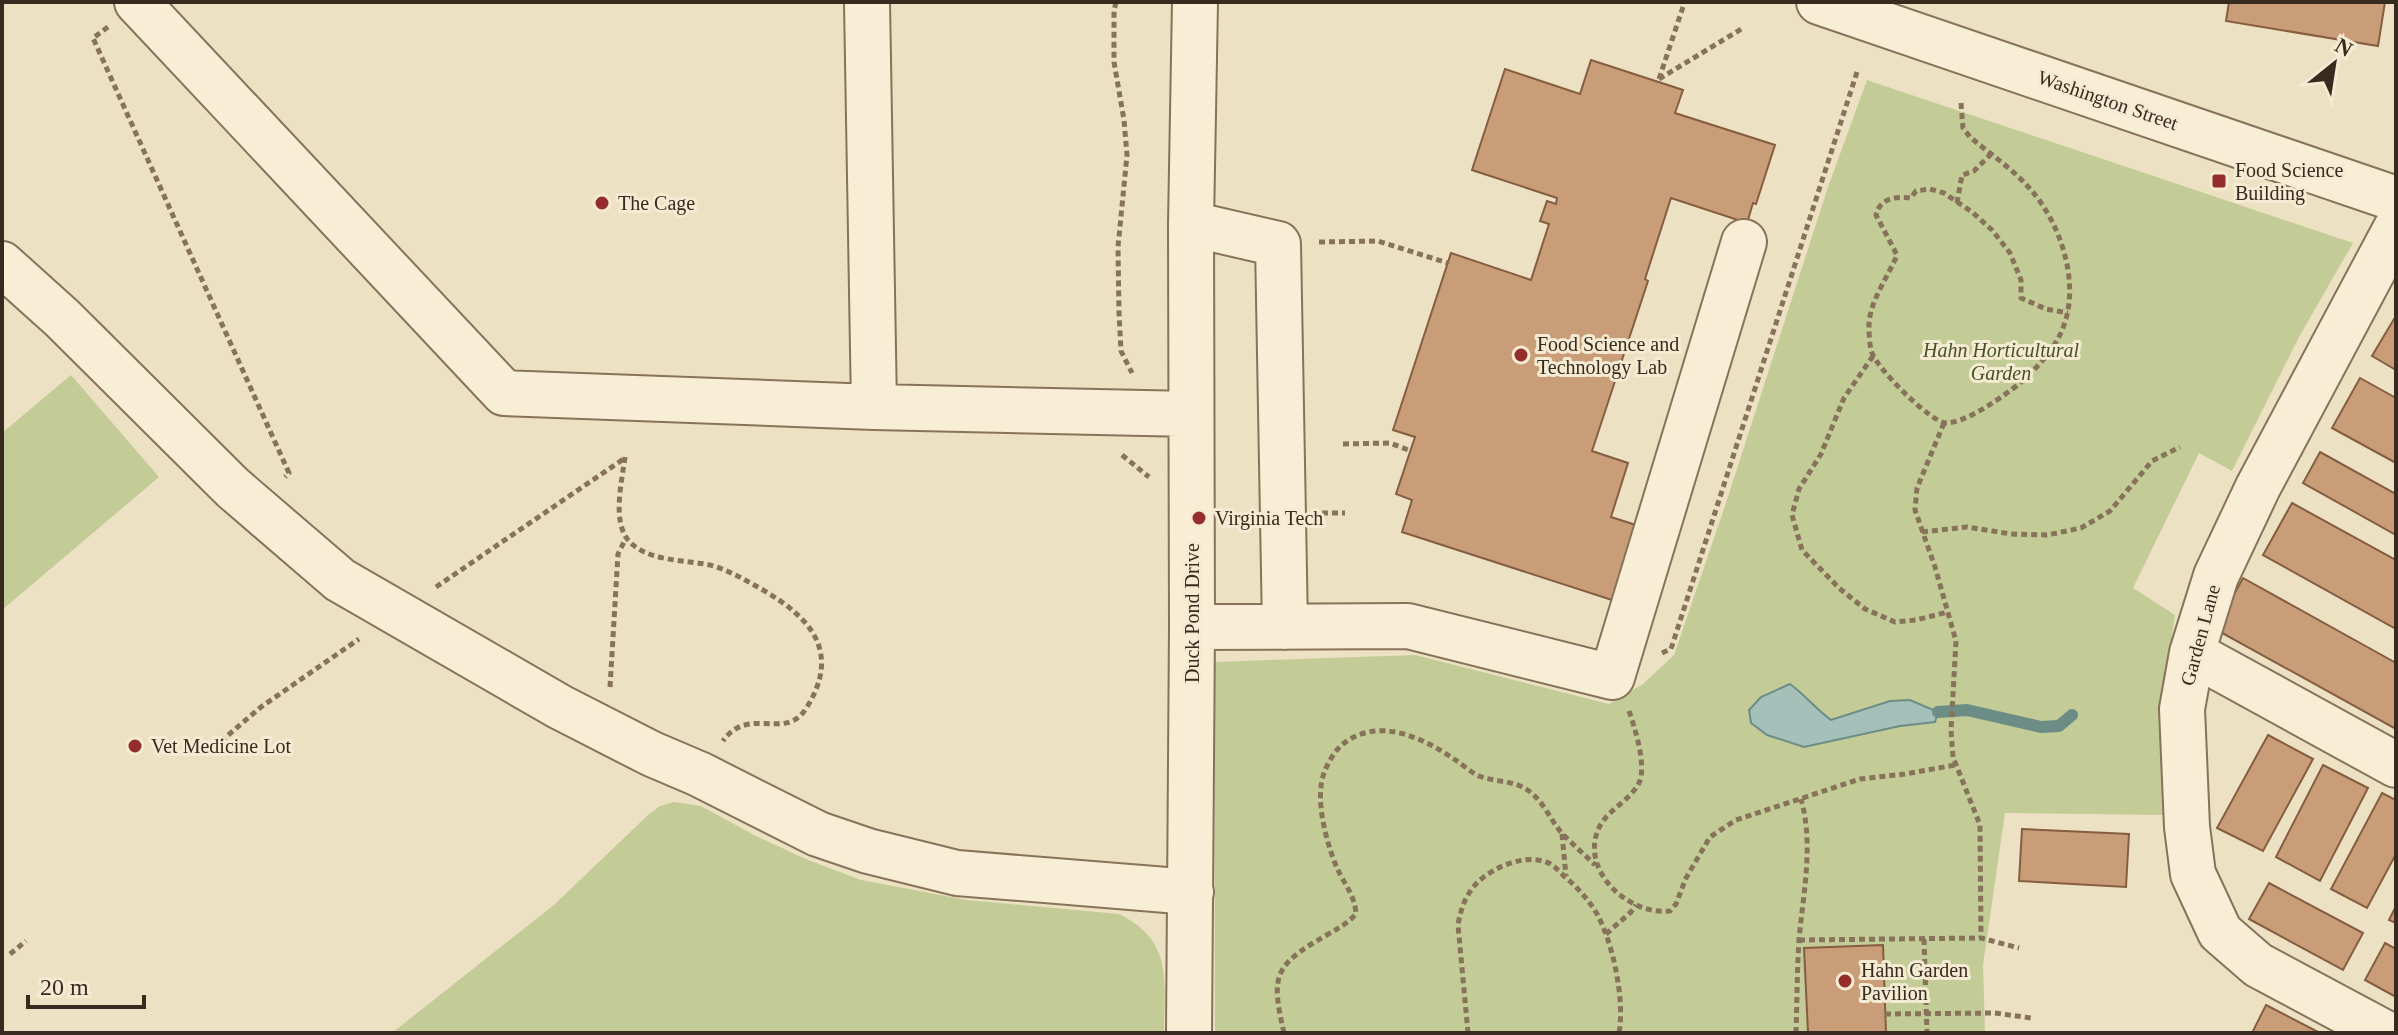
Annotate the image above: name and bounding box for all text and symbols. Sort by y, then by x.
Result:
north arrow [2294,24,2374,104]
text: N [2331,32,2357,62]
street label: Washington Street [2035,66,2181,135]
place label: Food Science Building [2235,159,2343,205]
marker: Food Science Building [2210,172,2228,190]
place label: The Cage [618,192,695,215]
marker: The Cage [593,194,611,212]
place label: Food Science and Technology Lab [1537,333,1679,379]
park label: Hahn Horticultural Garden [1922,339,2079,384]
marker: Food Science and Technology Lab [1512,346,1530,364]
place label: Virginia Tech [1215,507,1323,530]
marker: Virginia Tech [1190,509,1208,527]
street label: Duck Pond Drive [1181,543,1203,683]
street label: Garden Lane [2176,582,2224,688]
place label: Vet Medicine Lot [151,735,291,757]
marker: Vet Medicine Lot [126,737,144,755]
scale bar [28,959,144,1009]
place label: Hahn Garden Pavilion [1861,959,1968,1004]
marker: Hahn Garden Pavilion [1836,972,1854,990]
text: 20 m [40,974,89,1000]

